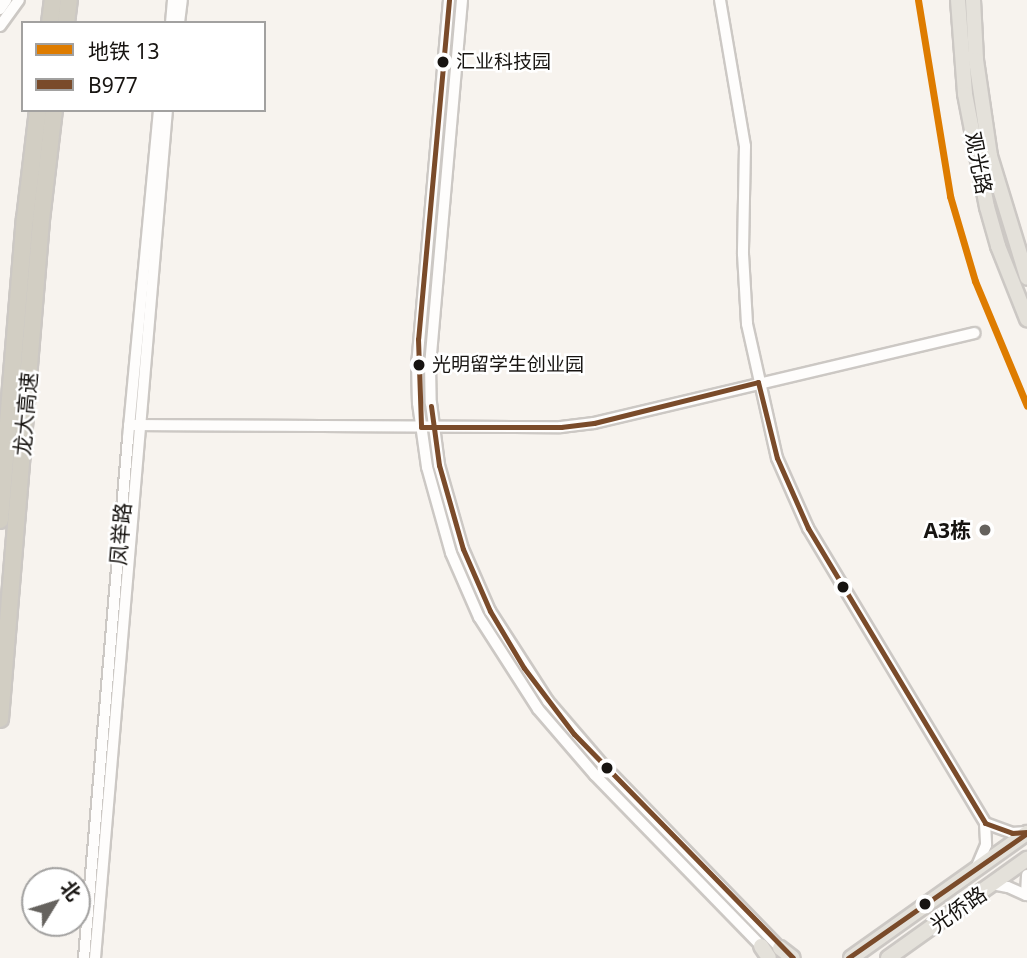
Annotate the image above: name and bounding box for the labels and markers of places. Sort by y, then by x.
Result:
place label: 汇业科技园 [456,51,551,73]
marker: 汇业科技园 [436,55,450,69]
place label: 光明留学生创业园 [432,354,584,376]
marker: 光明留学生创业园 [412,358,426,372]
place label: A3栋 [923,517,971,543]
marker: A3栋 [977,522,993,538]
unlabelled marker [836,580,850,594]
unlabelled marker [600,761,614,775]
unlabelled marker [918,897,932,911]

